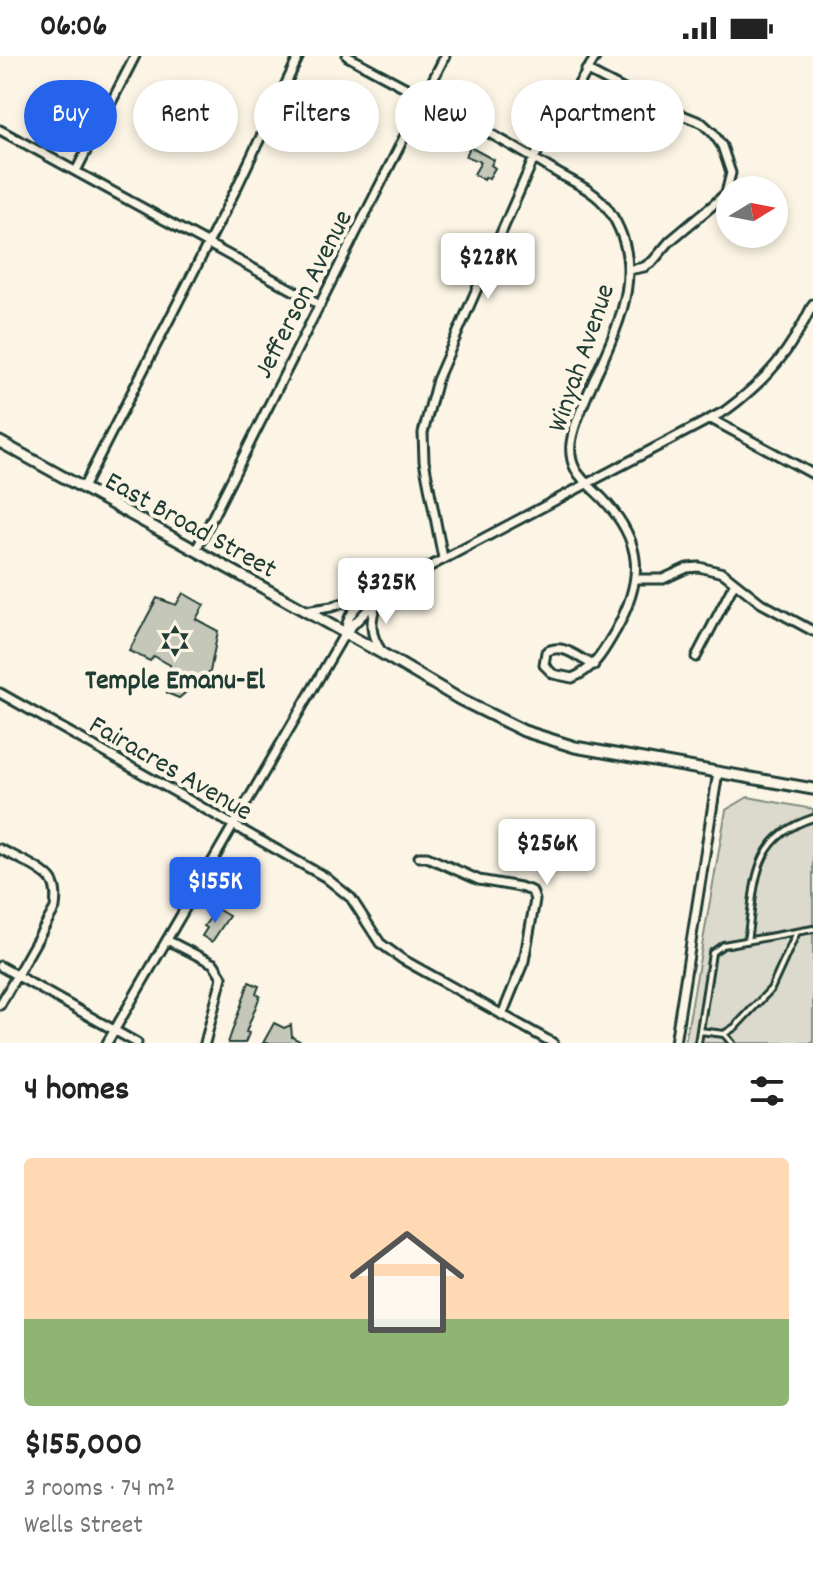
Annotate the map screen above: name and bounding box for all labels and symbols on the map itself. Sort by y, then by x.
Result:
north arrow [716,176,788,248]
street label: Jefferson Avenue [246,204,365,386]
pin: $228K [432,233,544,301]
street label: Winyah Avenue [540,279,628,438]
street label: East Broad Street [96,464,283,591]
pin: $325K [330,558,442,626]
synagogue icon: Temple Emanu-El [158,624,192,658]
place label: Temple Emanu-El [85,663,265,703]
street label: Fairacres Avenue [80,707,259,833]
pin: $256K [491,819,603,887]
pin: $155K [159,857,271,925]

